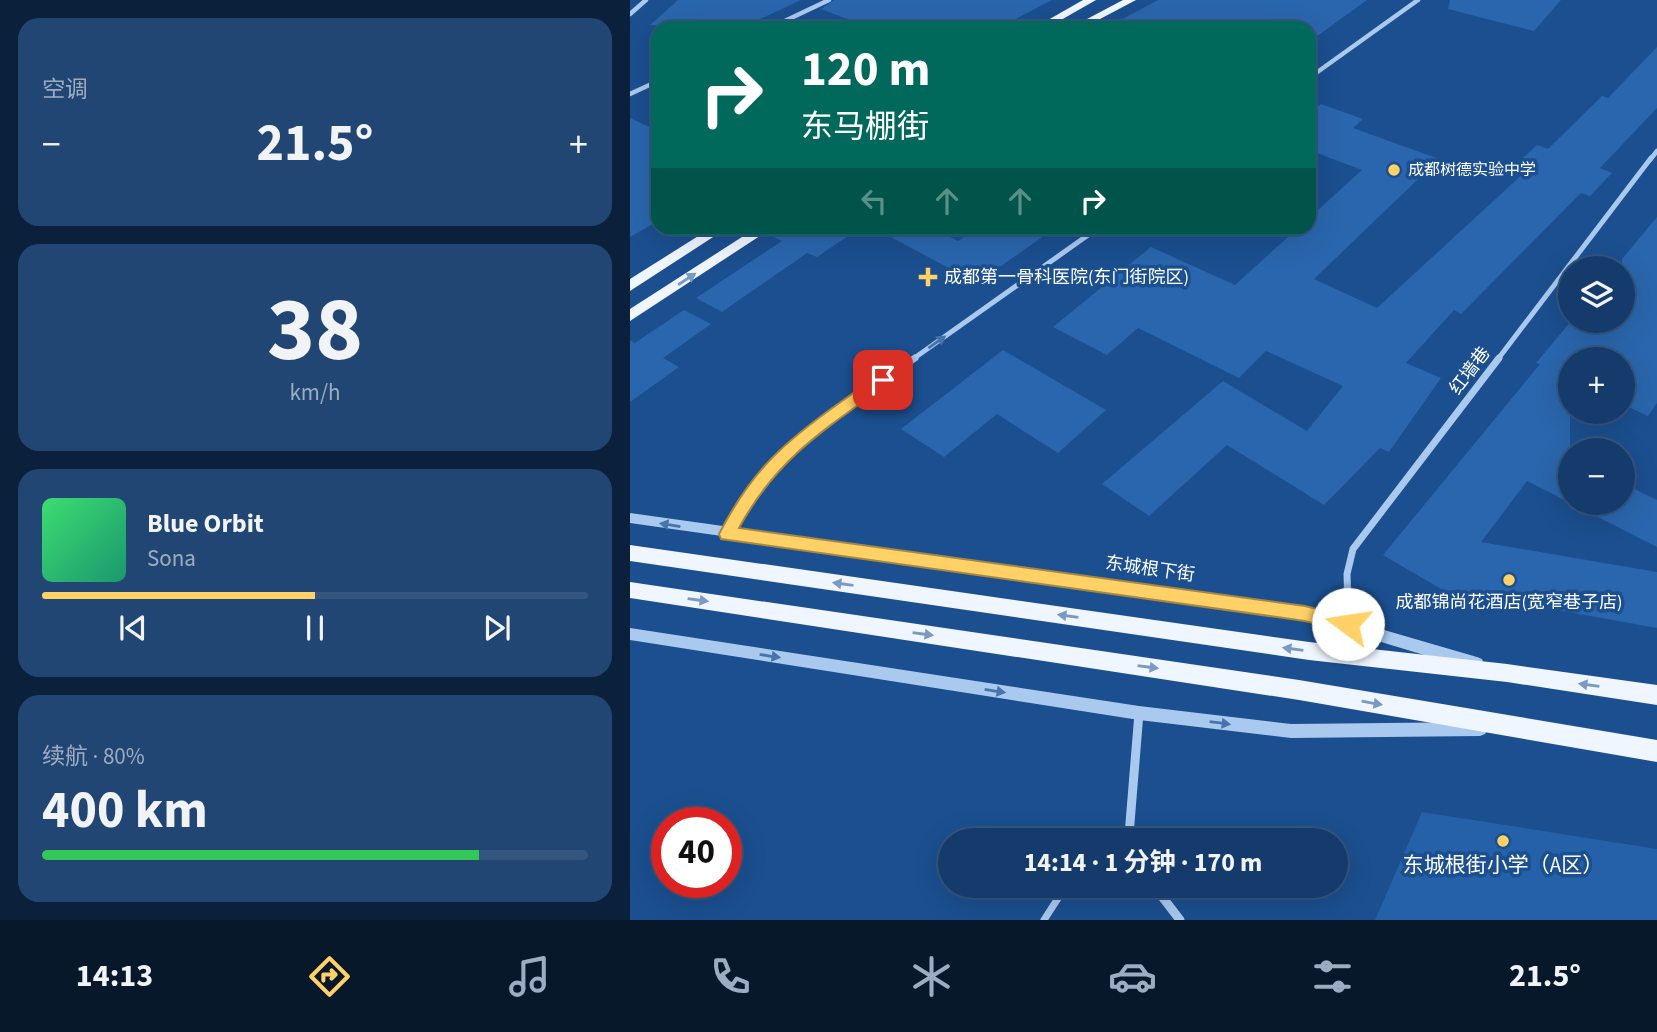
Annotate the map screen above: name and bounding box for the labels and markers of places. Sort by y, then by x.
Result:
place label: 成都树德实验中学 [1408,159,1536,181]
marker: 成都树德实验中学 [1386,162,1402,178]
place label: 成都第一骨科医院(东门街院区) [944,265,1189,290]
marker: 成都第一骨科医院(东门街院区) [918,267,938,287]
pin [853,350,913,410]
marker: 成都锦尚花酒店(宽窄巷子店) [1501,572,1517,588]
place label: 成都锦尚花酒店(宽窄巷子店) [1396,590,1622,615]
marker: 东城根街小学（A区） [1495,833,1511,849]
place label: 东城根街小学（A区） [1403,850,1603,880]

